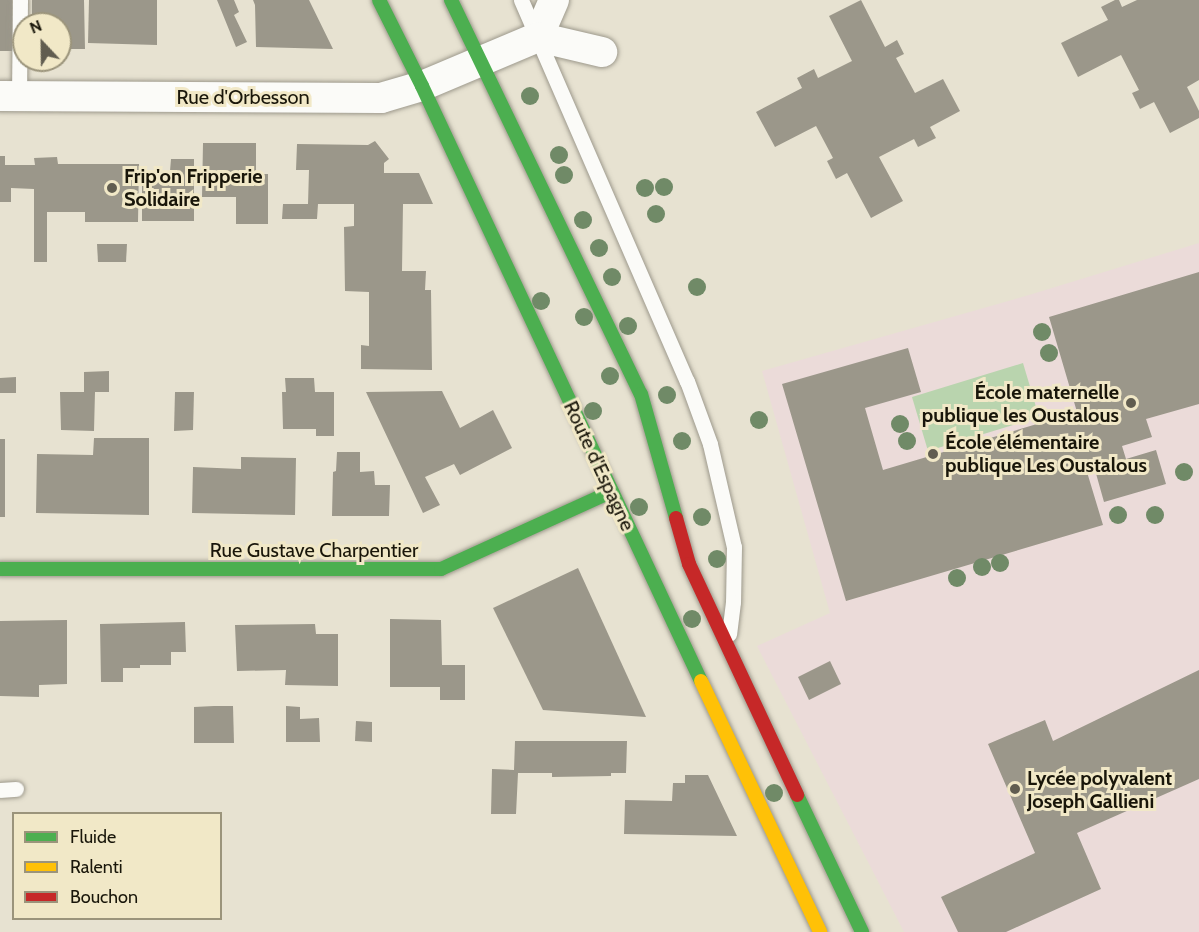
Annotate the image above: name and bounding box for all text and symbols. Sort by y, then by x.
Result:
north arrow [12,12,72,72]
text: N [27,16,45,38]
street label: Rue d'Orbesson [176,85,310,109]
place label: Frip'on Fripperie Solidaire [124,164,262,211]
marker: Frip'on Fripperie Solidaire [105,181,119,195]
place label: École maternelle publique les Oustalous [922,380,1119,427]
marker: École maternelle publique les Oustalous [1124,396,1138,410]
street label: Route d'Espagne [558,397,640,535]
place label: École élémentaire publique Les Oustalous [945,430,1147,477]
marker: École élémentaire publique Les Oustalous [926,447,940,461]
street label: Rue Gustave Charpentier [210,538,418,562]
place label: Lycée polyvalent Joseph Gallieni [1027,766,1172,813]
marker: Lycée polyvalent Joseph Gallieni [1008,782,1022,796]
legend [12,812,222,920]
text: Fluide [70,826,116,848]
text: Ralenti [70,856,123,878]
text: Bouchon [70,886,138,908]

